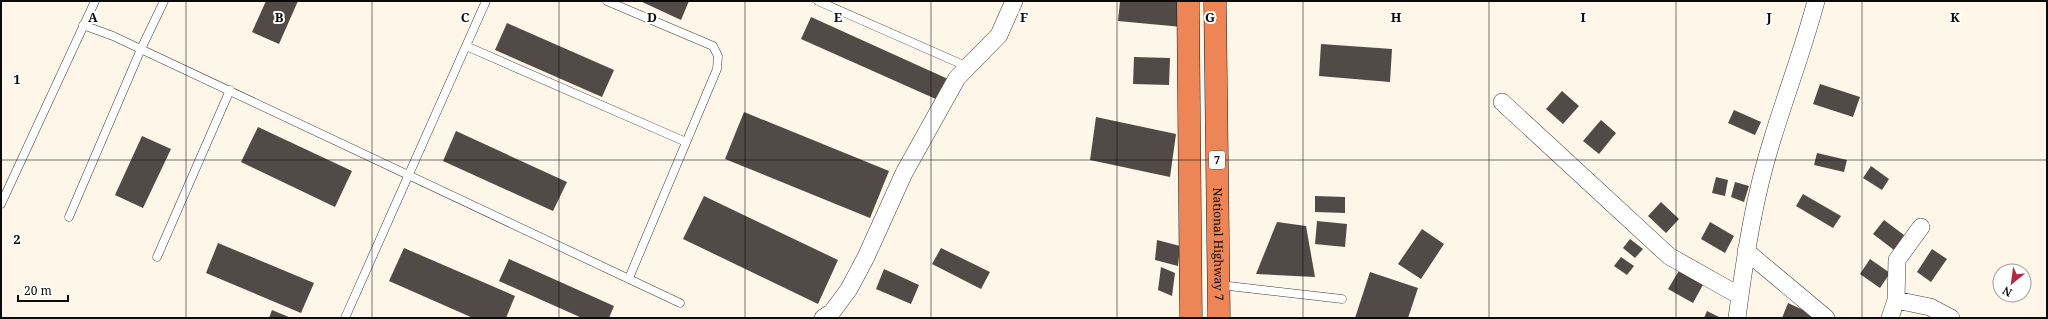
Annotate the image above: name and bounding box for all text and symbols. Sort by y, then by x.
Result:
text: A [88,8,98,26]
text: B [275,8,284,26]
text: C [461,8,470,26]
text: D [647,8,657,26]
text: E [834,8,843,26]
text: F [1020,8,1028,26]
text: G [1205,8,1215,26]
text: H [1391,8,1402,26]
text: I [1580,8,1586,26]
text: J [1765,8,1772,26]
text: K [1950,8,1960,26]
text: 1 [13,70,21,88]
road number: 7 [1209,151,1225,169]
street label: National Highway 7 [1209,187,1228,301]
text: 2 [13,230,21,248]
north arrow [1992,263,2032,303]
scale bar [18,277,68,303]
text: 20 m [24,282,52,299]
text: N [1999,283,2014,301]

